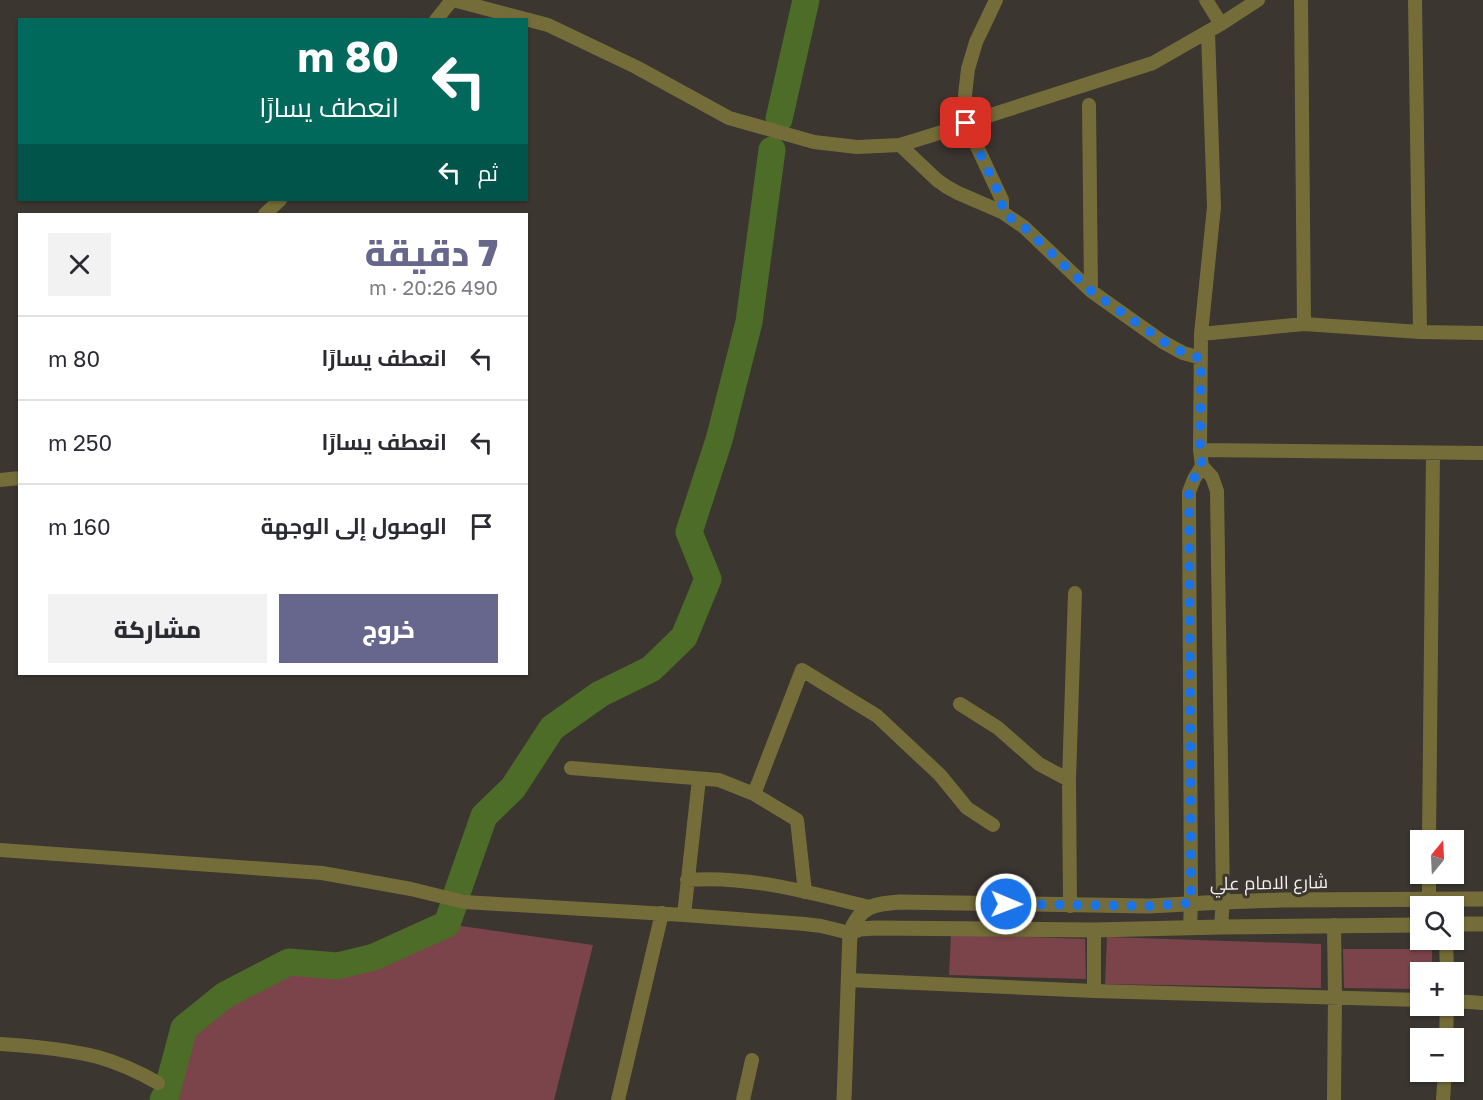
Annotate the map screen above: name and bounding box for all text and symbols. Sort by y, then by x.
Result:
text: 80 m [298,31,399,81]
icon: left [420,42,498,120]
text: انعطف يسارًا [259,91,399,123]
pin [940,97,991,148]
icon: arrive [949,106,982,139]
icon: left [433,156,466,189]
text: ثم [478,159,498,186]
text: 7 دقيقة [365,231,498,274]
button: close [48,233,111,296]
text: 490 m · 20:26 [369,275,498,299]
icon: left [465,342,498,375]
text: انعطف يسارًا [322,344,447,371]
text: 80 m [48,345,100,372]
icon: left [465,426,498,459]
text: انعطف يسارًا [322,428,447,455]
text: 250 m [48,429,112,456]
icon: arrive [465,510,498,543]
text: الوصول إلى الوجهة [261,512,447,539]
text: 160 m [48,513,111,540]
button: مشاركة [48,594,267,663]
button: خروج [279,594,498,663]
north arrow [1410,830,1464,884]
map controls [1410,830,1464,1082]
street label: شارع الامام علي [1210,870,1328,898]
position arrow [974,872,1038,936]
button: search [1410,896,1464,950]
button: + [1410,962,1464,1016]
button: − [1410,1028,1464,1082]

